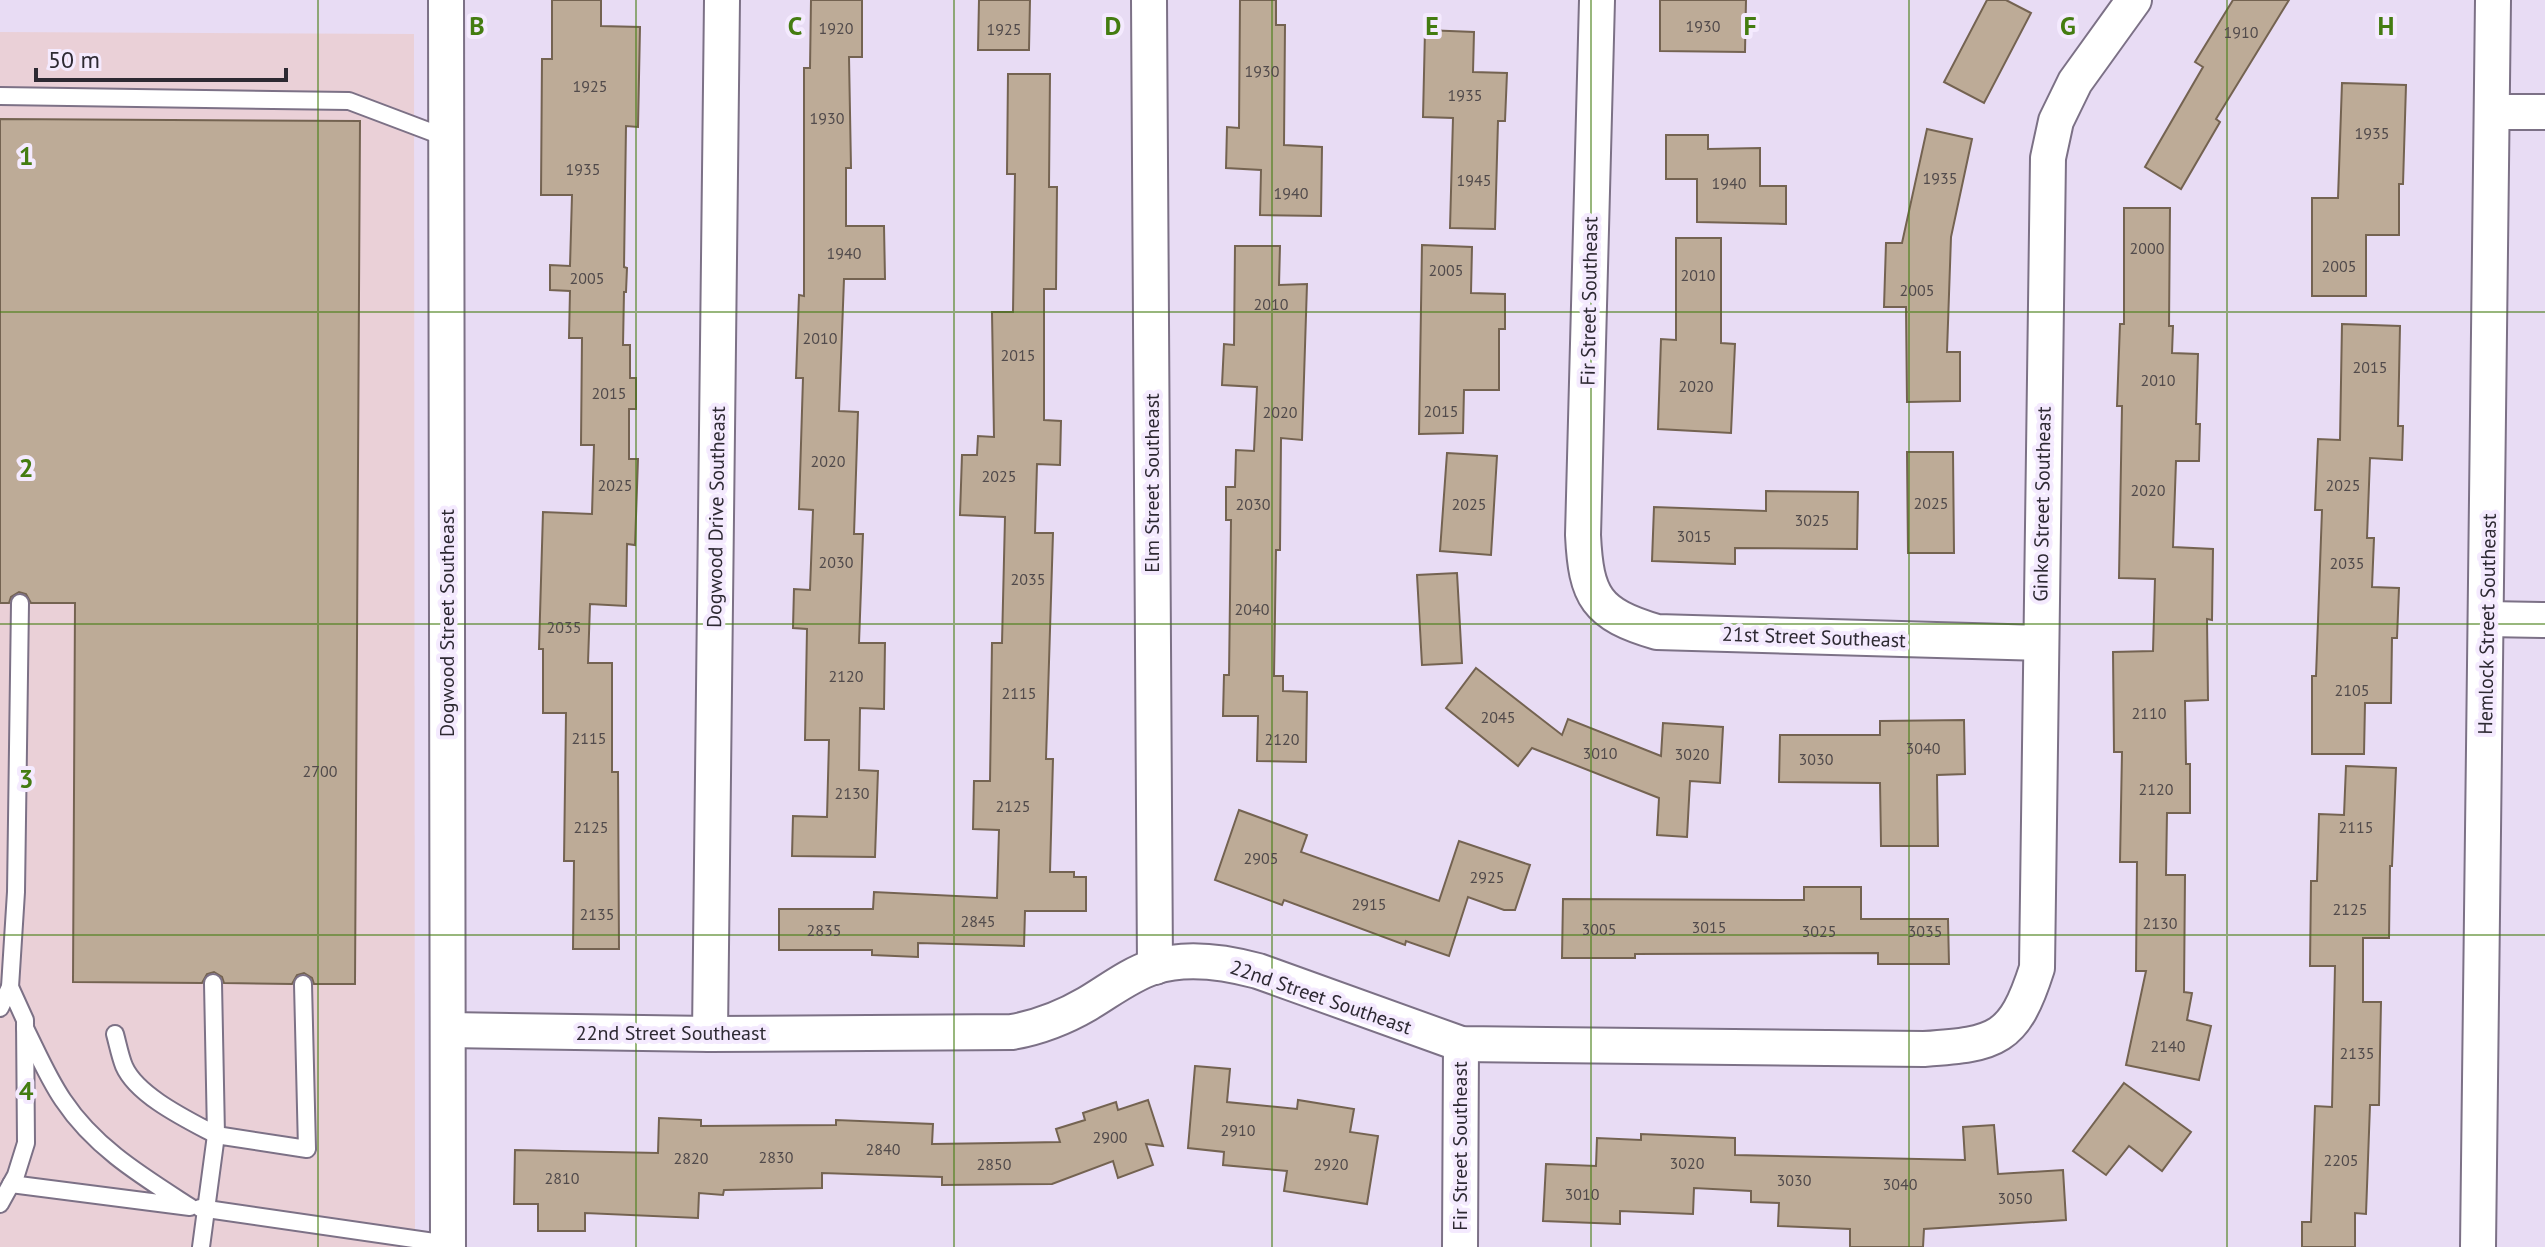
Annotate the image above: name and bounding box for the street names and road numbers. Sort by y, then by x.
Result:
street label: Fir Street Southeast [1575,216,1603,386]
street label: Elm Street Southeast [1139,393,1165,573]
street label: Dogwood Drive Southeast [701,406,731,628]
street label: Ginko Street Southeast [2027,406,2057,602]
street label: Dogwood Street Southeast [434,509,460,737]
street label: Hemlock Street Southeast [2472,513,2502,735]
street label: 21st Street Southeast [1722,621,1907,653]
street label: 22nd Street Southeast [1227,954,1415,1040]
street label: 22nd Street Southeast [576,1020,766,1046]
street label: Fir Street Southeast [1447,1061,1473,1231]

